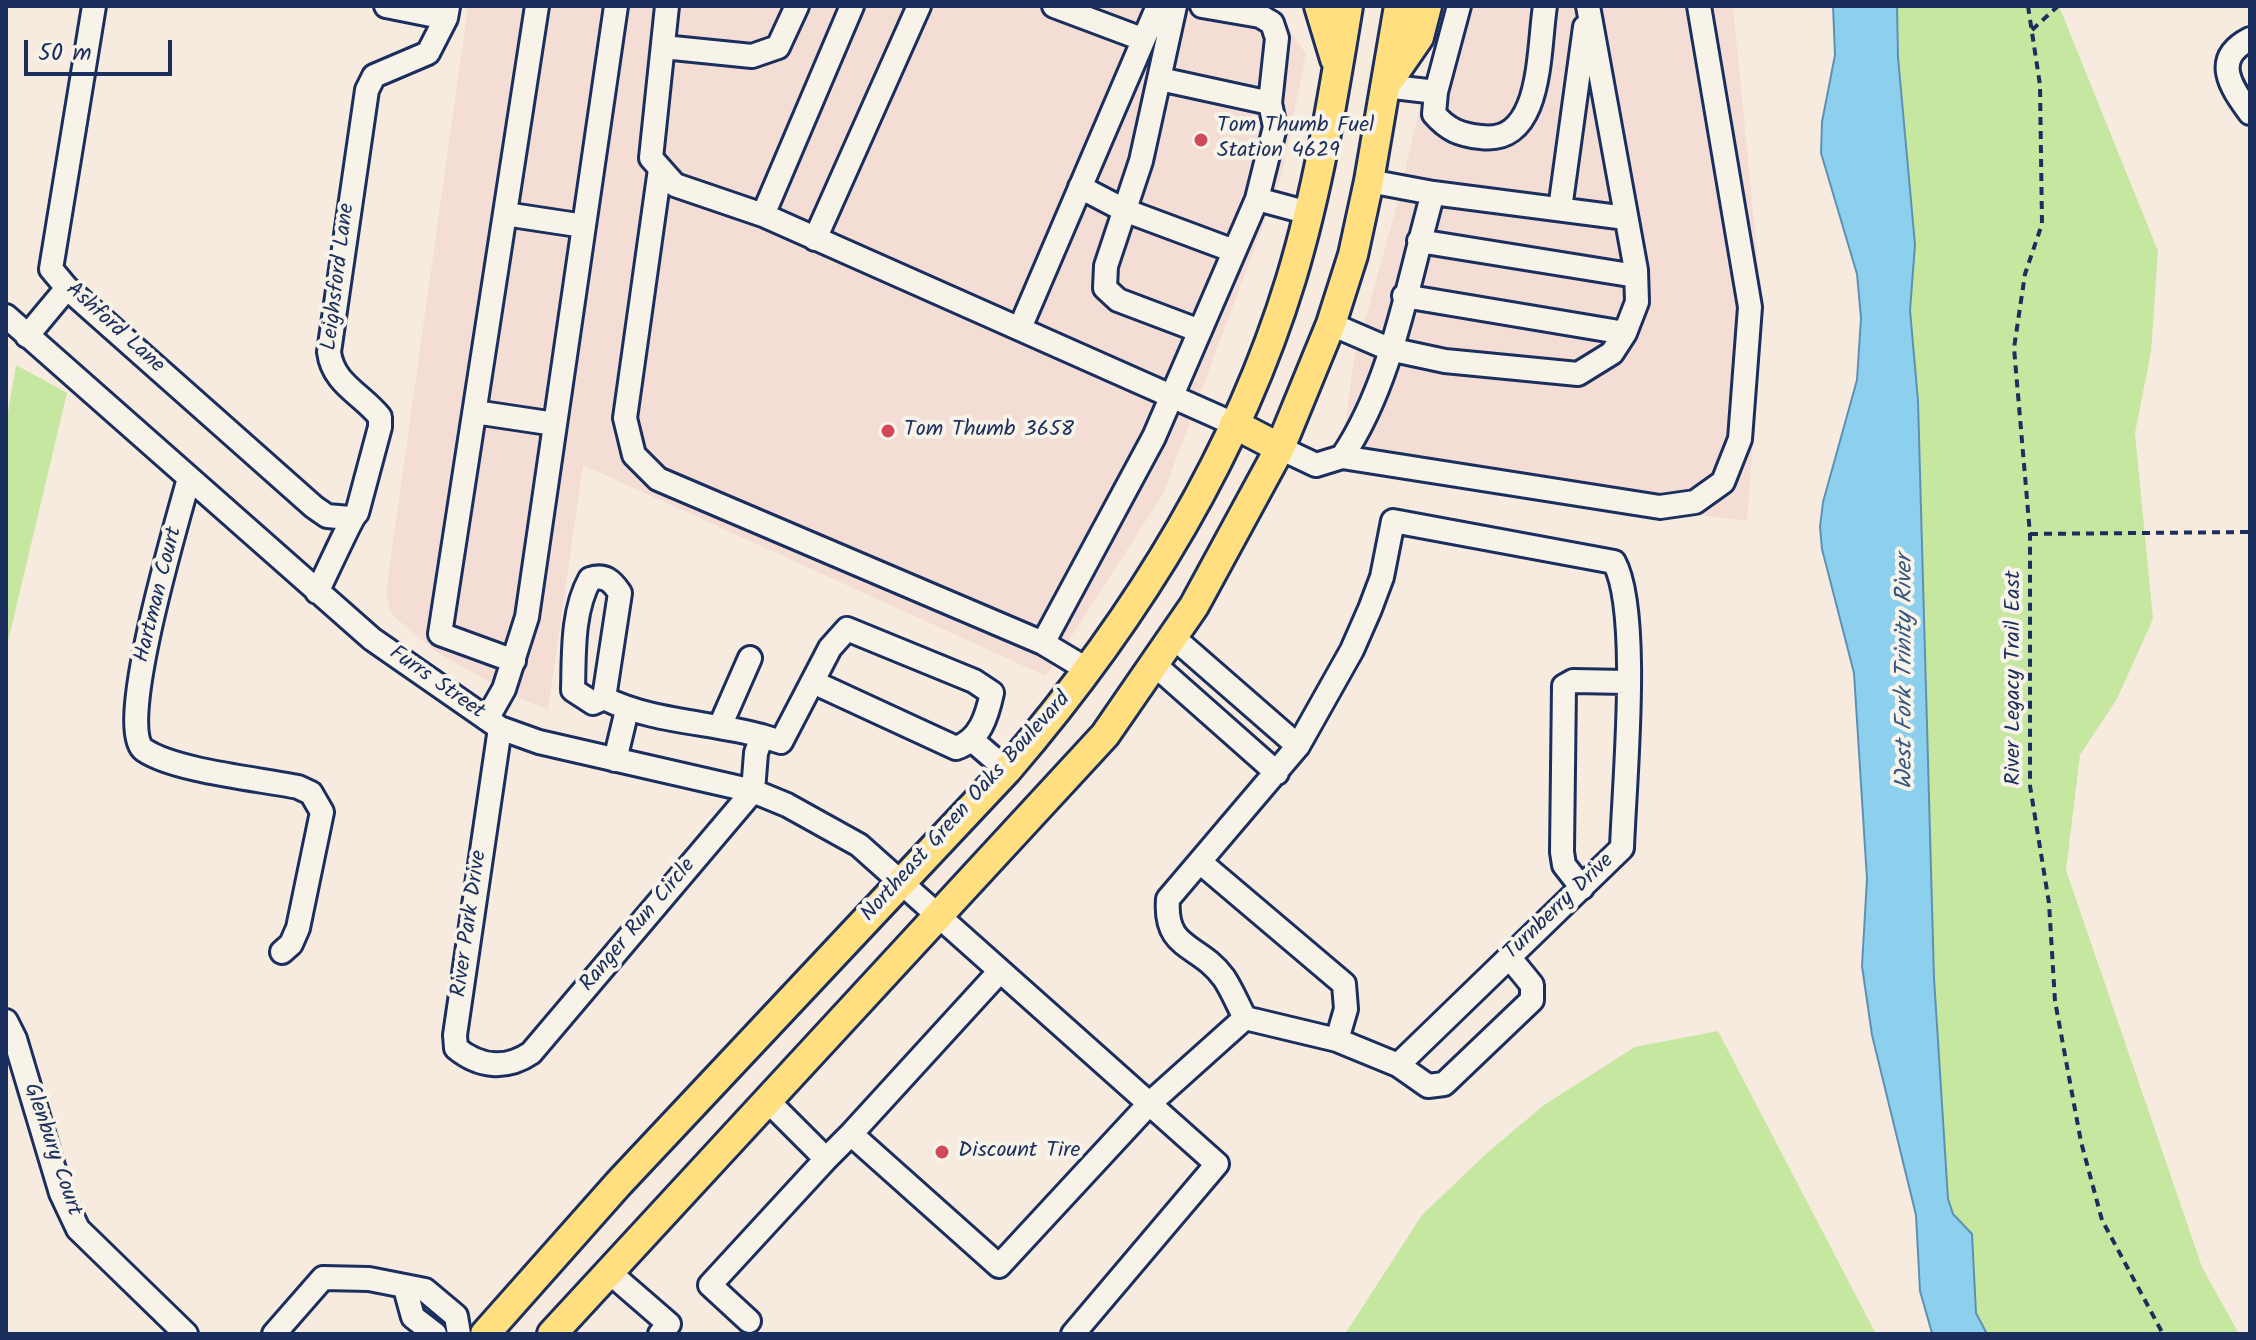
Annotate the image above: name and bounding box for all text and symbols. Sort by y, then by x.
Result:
scale bar [28,24,176,74]
text: 50 m [38,34,92,73]
place label: Tom Thumb Fuel Station 4629 [1217,114,1374,166]
marker: Tom Thumb Fuel Station 4629 [1192,131,1210,149]
street label: Leighsford Lane [318,202,362,352]
street label: Ashford Lane [59,278,169,380]
place label: Tom Thumb 3658 [904,418,1074,444]
marker: Tom Thumb 3658 [879,422,897,440]
street label: Hartman Court [130,524,190,666]
water label: West Fork Trinity River [1893,555,1921,789]
street label: River Legacy Trail East [2002,571,2028,785]
street label: Furrs Street [383,641,489,727]
street label: Northeast Green Oaks Boulevard [857,688,1077,928]
street label: River Park Drive [448,849,494,999]
street label: Turnberry Drive [1500,849,1620,967]
street label: Ranger Run Circle [576,854,702,998]
street label: Glenbury Court [16,1080,86,1220]
place label: Discount Tire [958,1139,1080,1165]
marker: Discount Tire [933,1143,951,1161]

